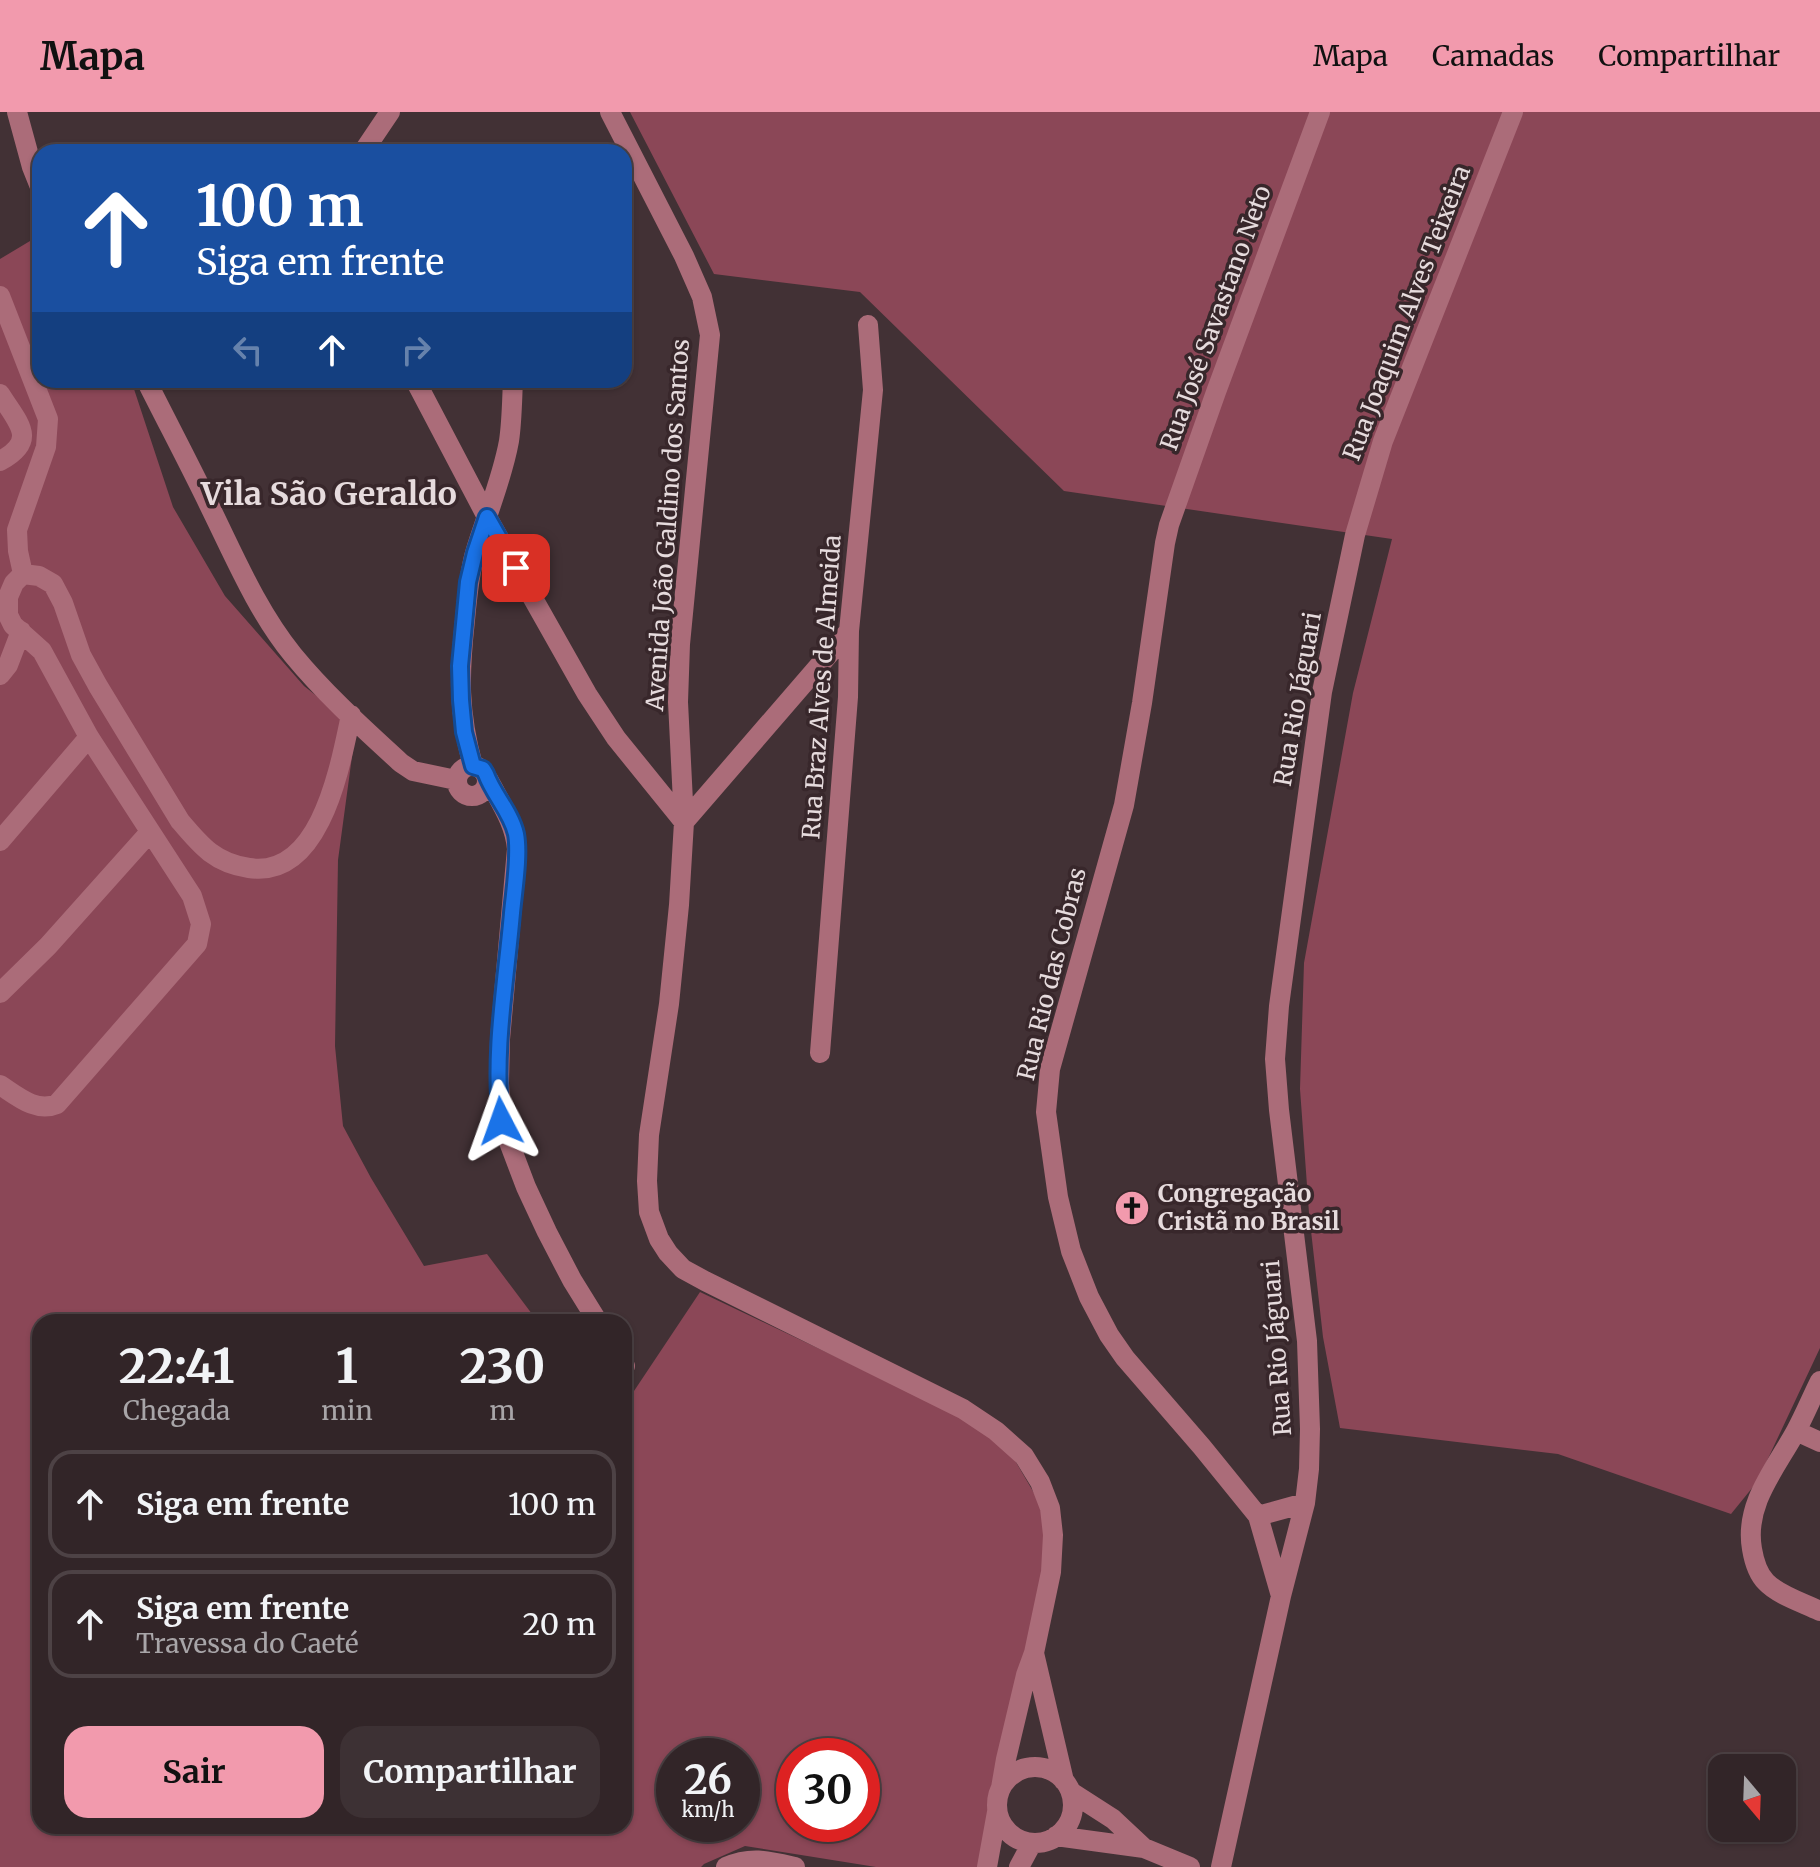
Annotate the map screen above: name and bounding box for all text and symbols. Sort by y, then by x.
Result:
text: Mapa [40,33,145,80]
text: Mapa [1313,38,1388,74]
text: Camadas [1432,38,1554,74]
text: Compartilhar [1598,38,1780,74]
street label: Rua Joaquim Alves Teixeira [1336,161,1477,465]
text: 100 m [196,171,364,241]
icon: ahead [64,176,168,280]
street label: Rua José Savastano Neto [1153,181,1278,454]
text: Siga em frente [196,240,444,285]
icon: left [226,328,270,372]
icon: ahead [310,328,354,372]
icon: right [394,328,438,372]
street label: Avenida João Galdino dos Santos [639,338,696,713]
district label: Vila São Geraldo [200,474,457,514]
street label: Rua Braz Alves de Almeida [795,533,848,840]
pin [482,534,550,602]
icon: arrive [494,546,538,590]
street label: Rua Rio Jáguari [1267,609,1328,788]
street label: Rua Rio das Cobras [1010,864,1093,1083]
position arrow [459,1079,543,1163]
place label: Congregação Cristã no Brasil [1158,1178,1340,1237]
church icon: Congregação Cristã no Brasil [1113,1189,1151,1227]
street label: Rua Rio Jáguari [1255,1259,1298,1437]
text: 22:41 [119,1336,234,1396]
text: 1 [336,1336,358,1396]
text: 230 [459,1336,545,1396]
text: Chegada [123,1394,230,1427]
text: min [321,1394,373,1427]
text: m [489,1394,515,1427]
icon: ahead [68,1482,112,1526]
text: Siga em frente [136,1485,349,1523]
text: 100 m [508,1485,596,1523]
text: Siga em frente [136,1589,349,1627]
icon: ahead [68,1602,112,1646]
text: 20 m [523,1605,596,1643]
text: Travessa do Caeté [136,1627,359,1660]
button: Sair [64,1726,324,1818]
button: Compartilhar [340,1726,600,1818]
speed limit sign: 30 [776,1738,880,1842]
north arrow [1708,1754,1796,1842]
map controls [1708,1754,1796,1842]
text: 26 [684,1755,732,1805]
text: km/h [682,1797,734,1822]

